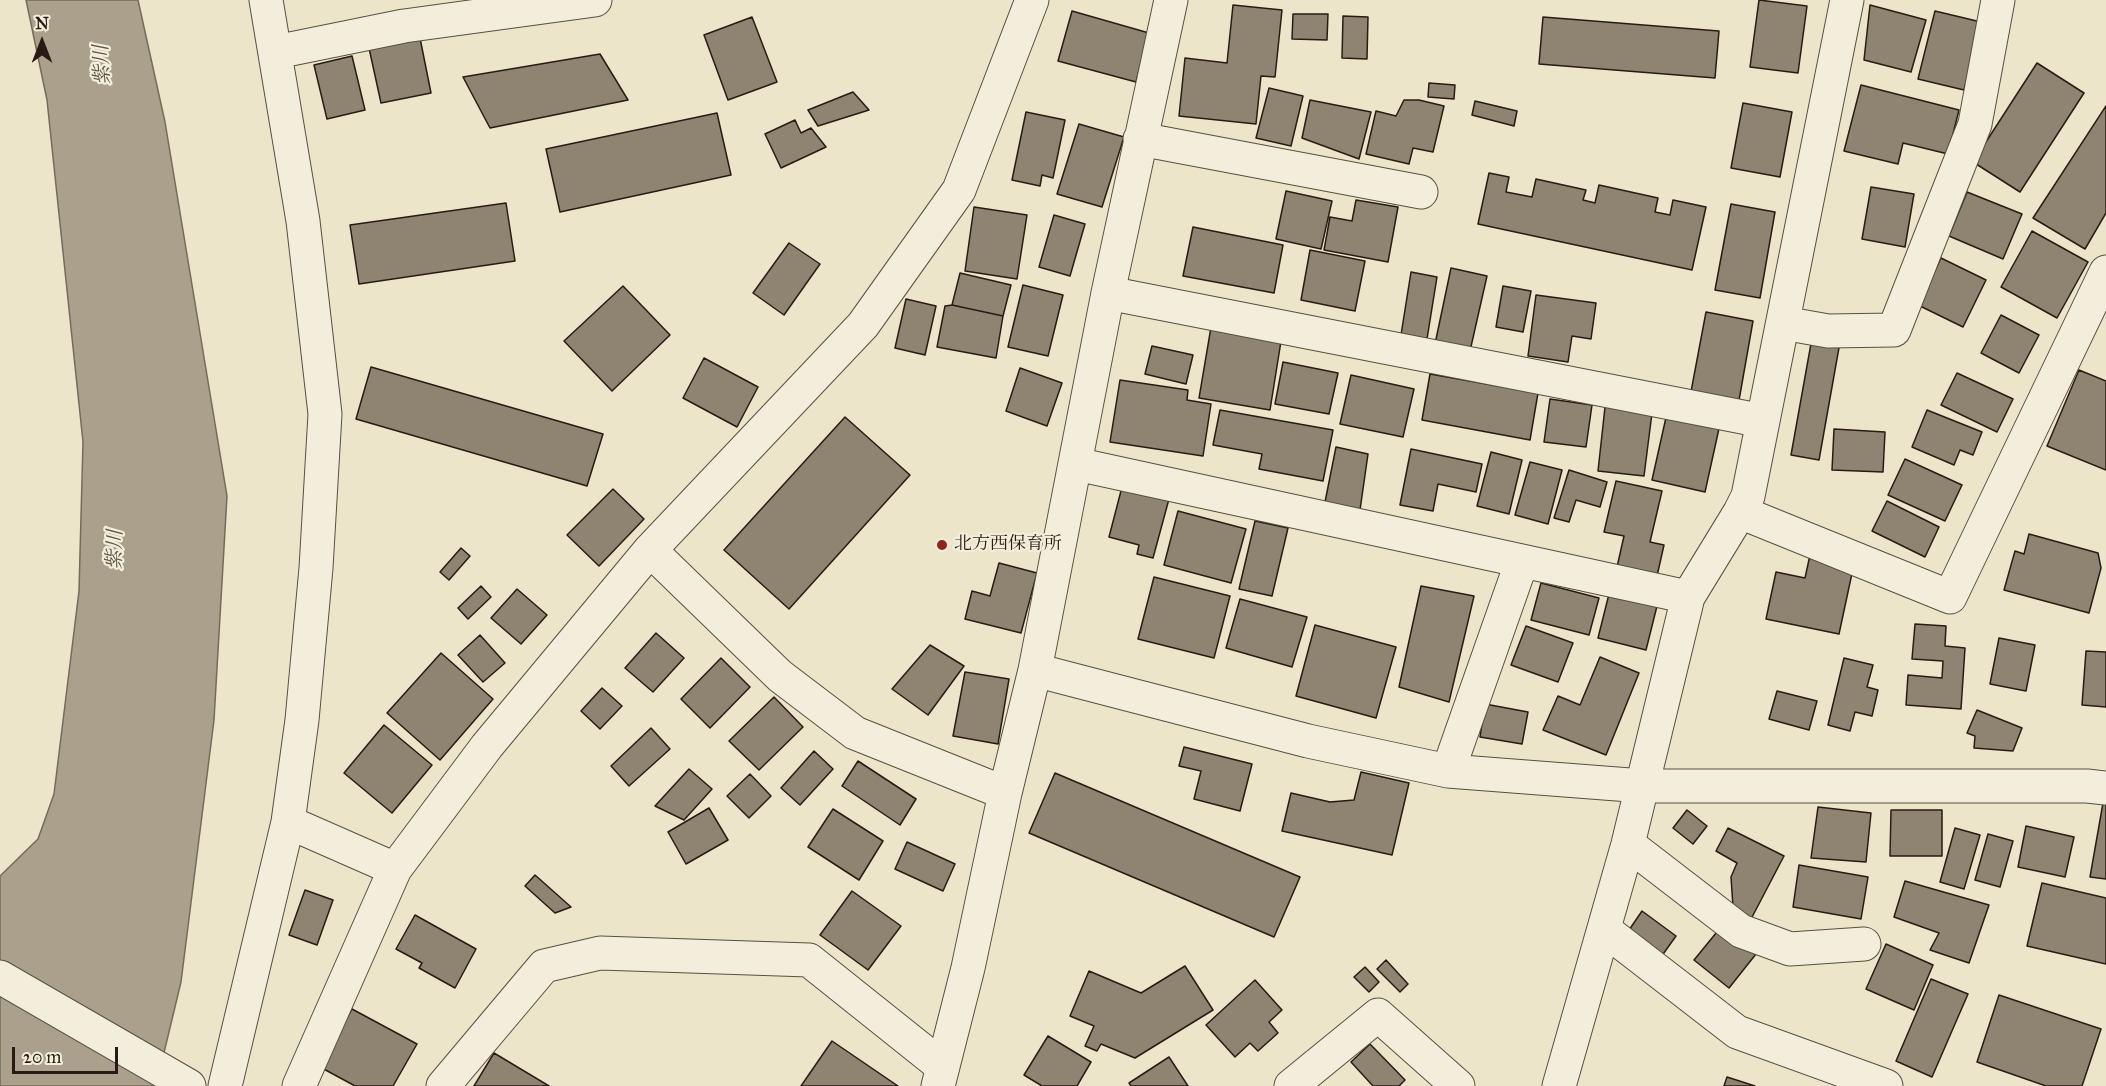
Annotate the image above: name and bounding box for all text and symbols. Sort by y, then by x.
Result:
north arrow [12,12,72,72]
text: N [35,14,49,33]
water label: 紫川 [90,44,116,86]
water label: 紫川 [104,530,128,570]
place label: 北方西保育所 [954,534,1062,556]
marker: 北方西保育所 [935,538,949,552]
scale bar [15,1035,122,1073]
text: 20 m [23,1046,61,1068]

